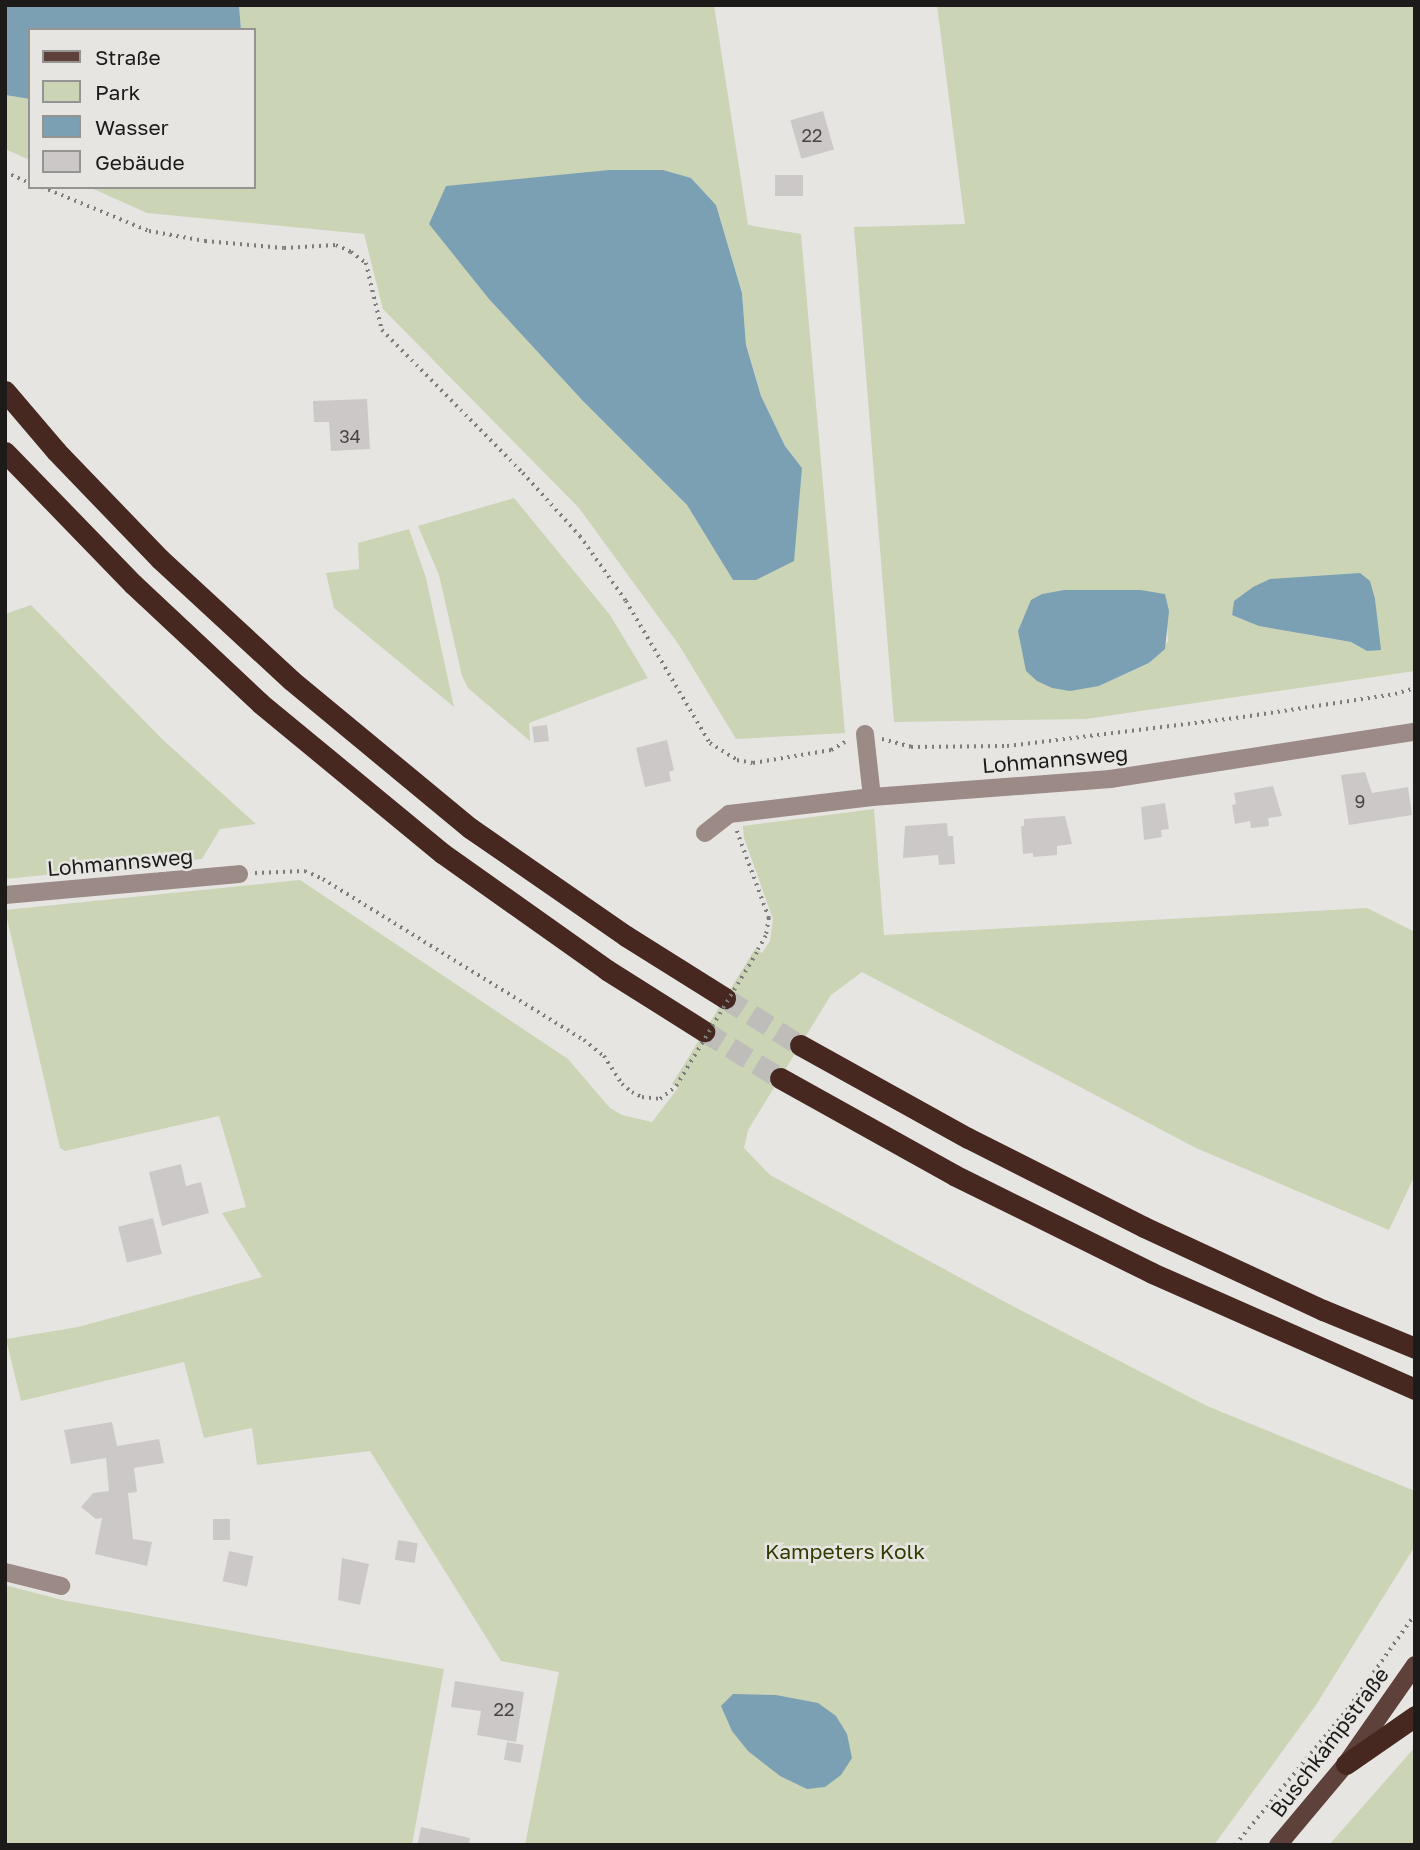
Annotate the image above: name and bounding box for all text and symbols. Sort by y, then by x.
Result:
legend [28,28,256,189]
text: Straße [95,44,161,70]
text: Park [95,79,140,105]
text: Wasser [95,114,169,140]
house number: 22 [802,124,822,146]
text: Gebäude [95,149,185,175]
house number: 34 [339,425,361,447]
street label: Lohmannsweg [981,740,1129,778]
house number: 9 [1355,790,1365,812]
street label: Lohmannsweg [46,843,194,881]
park label: Kampeters Kolk [765,1538,925,1564]
street label: Buschkampstraße [1264,1662,1394,1822]
house number: 22 [494,1698,514,1720]

